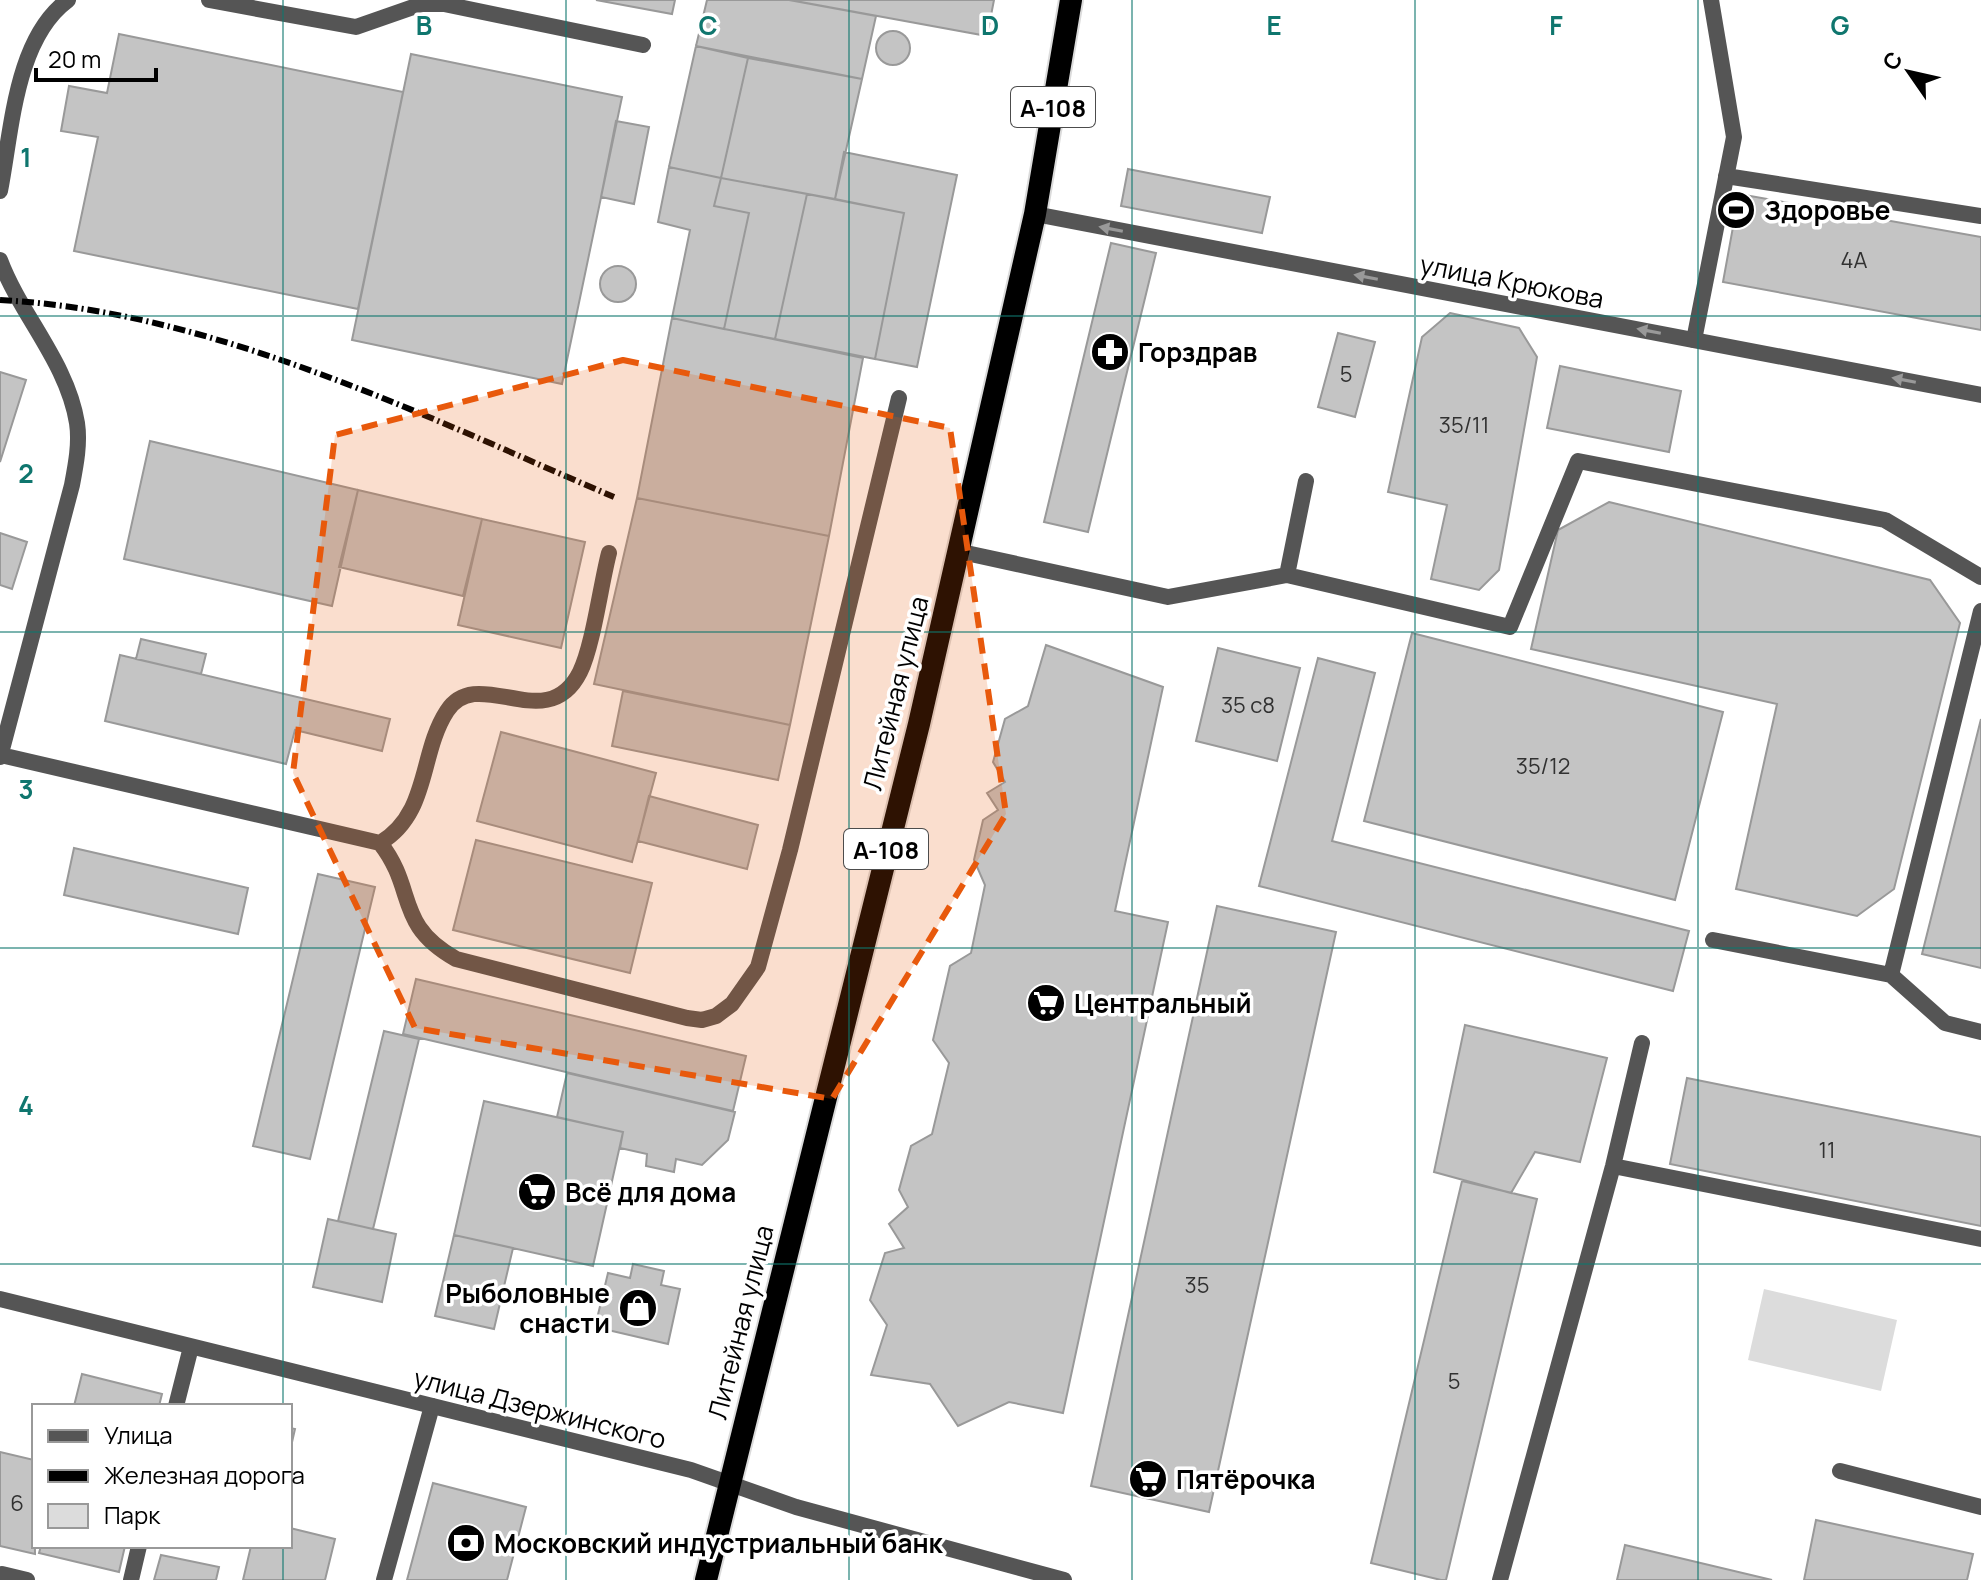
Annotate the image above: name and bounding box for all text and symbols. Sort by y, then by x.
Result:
text: B [416,7,432,43]
text: C [698,7,718,43]
text: D [981,7,999,43]
text: E [1266,7,1282,43]
text: F [1549,7,1563,43]
text: G [1830,7,1850,43]
scale bar [36,32,156,82]
north arrow [1869,32,1949,112]
text: 20 m [48,42,101,75]
text: С [1875,46,1909,76]
road number: А-108 [1011,87,1095,127]
text: 1 [20,139,32,175]
sports icon: Здоровье [1715,189,1757,231]
place label: Здоровье [1764,192,1890,228]
one-way arrow [1098,222,1123,234]
house number: 4А [1840,245,1868,275]
street label: улица Крюкова [1417,246,1607,316]
one-way arrow [1353,271,1378,283]
one-way arrow [1636,325,1661,337]
pharmacy icon: Горздрав [1089,331,1131,373]
place label: Горздрав [1138,334,1257,370]
house number: 5 [1340,359,1352,389]
one-way arrow [1892,373,1917,386]
house number: 35/11 [1439,410,1489,440]
text: 2 [18,455,34,491]
street label: Литейная улица [853,592,937,794]
house number: 35 с8 [1221,690,1275,720]
house number: 35/12 [1516,751,1570,781]
text: 3 [18,771,34,807]
road number: А-108 [844,829,928,869]
supermarket icon: Центральный [1025,982,1067,1024]
place label: Центральный [1074,985,1251,1021]
text: 4 [18,1087,34,1123]
house number: 11 [1818,1135,1836,1165]
supermarket icon: Всё для дома [516,1171,558,1213]
place label: Всё для дома [565,1174,736,1210]
street label: Литейная улица [698,1221,782,1423]
house number: 35 [1185,1270,1209,1300]
place label: Рыболовные снасти [445,1275,610,1341]
shop icon: Рыболовные снасти [617,1287,659,1329]
street label: улица Дзержинского [410,1359,670,1457]
house number: 5 [1448,1366,1460,1396]
legend [32,1404,292,1548]
text: Улица [104,1418,173,1451]
text: Железная дорога [104,1458,305,1491]
supermarket icon: Пятёрочка [1127,1458,1169,1500]
place label: Пятёрочка [1176,1461,1315,1497]
house number: 6 [10,1488,24,1518]
text: Парк [104,1498,161,1531]
bank icon: Московский индустриальный банк [445,1522,487,1564]
place label: Московский индустриальный банк [494,1525,944,1561]

